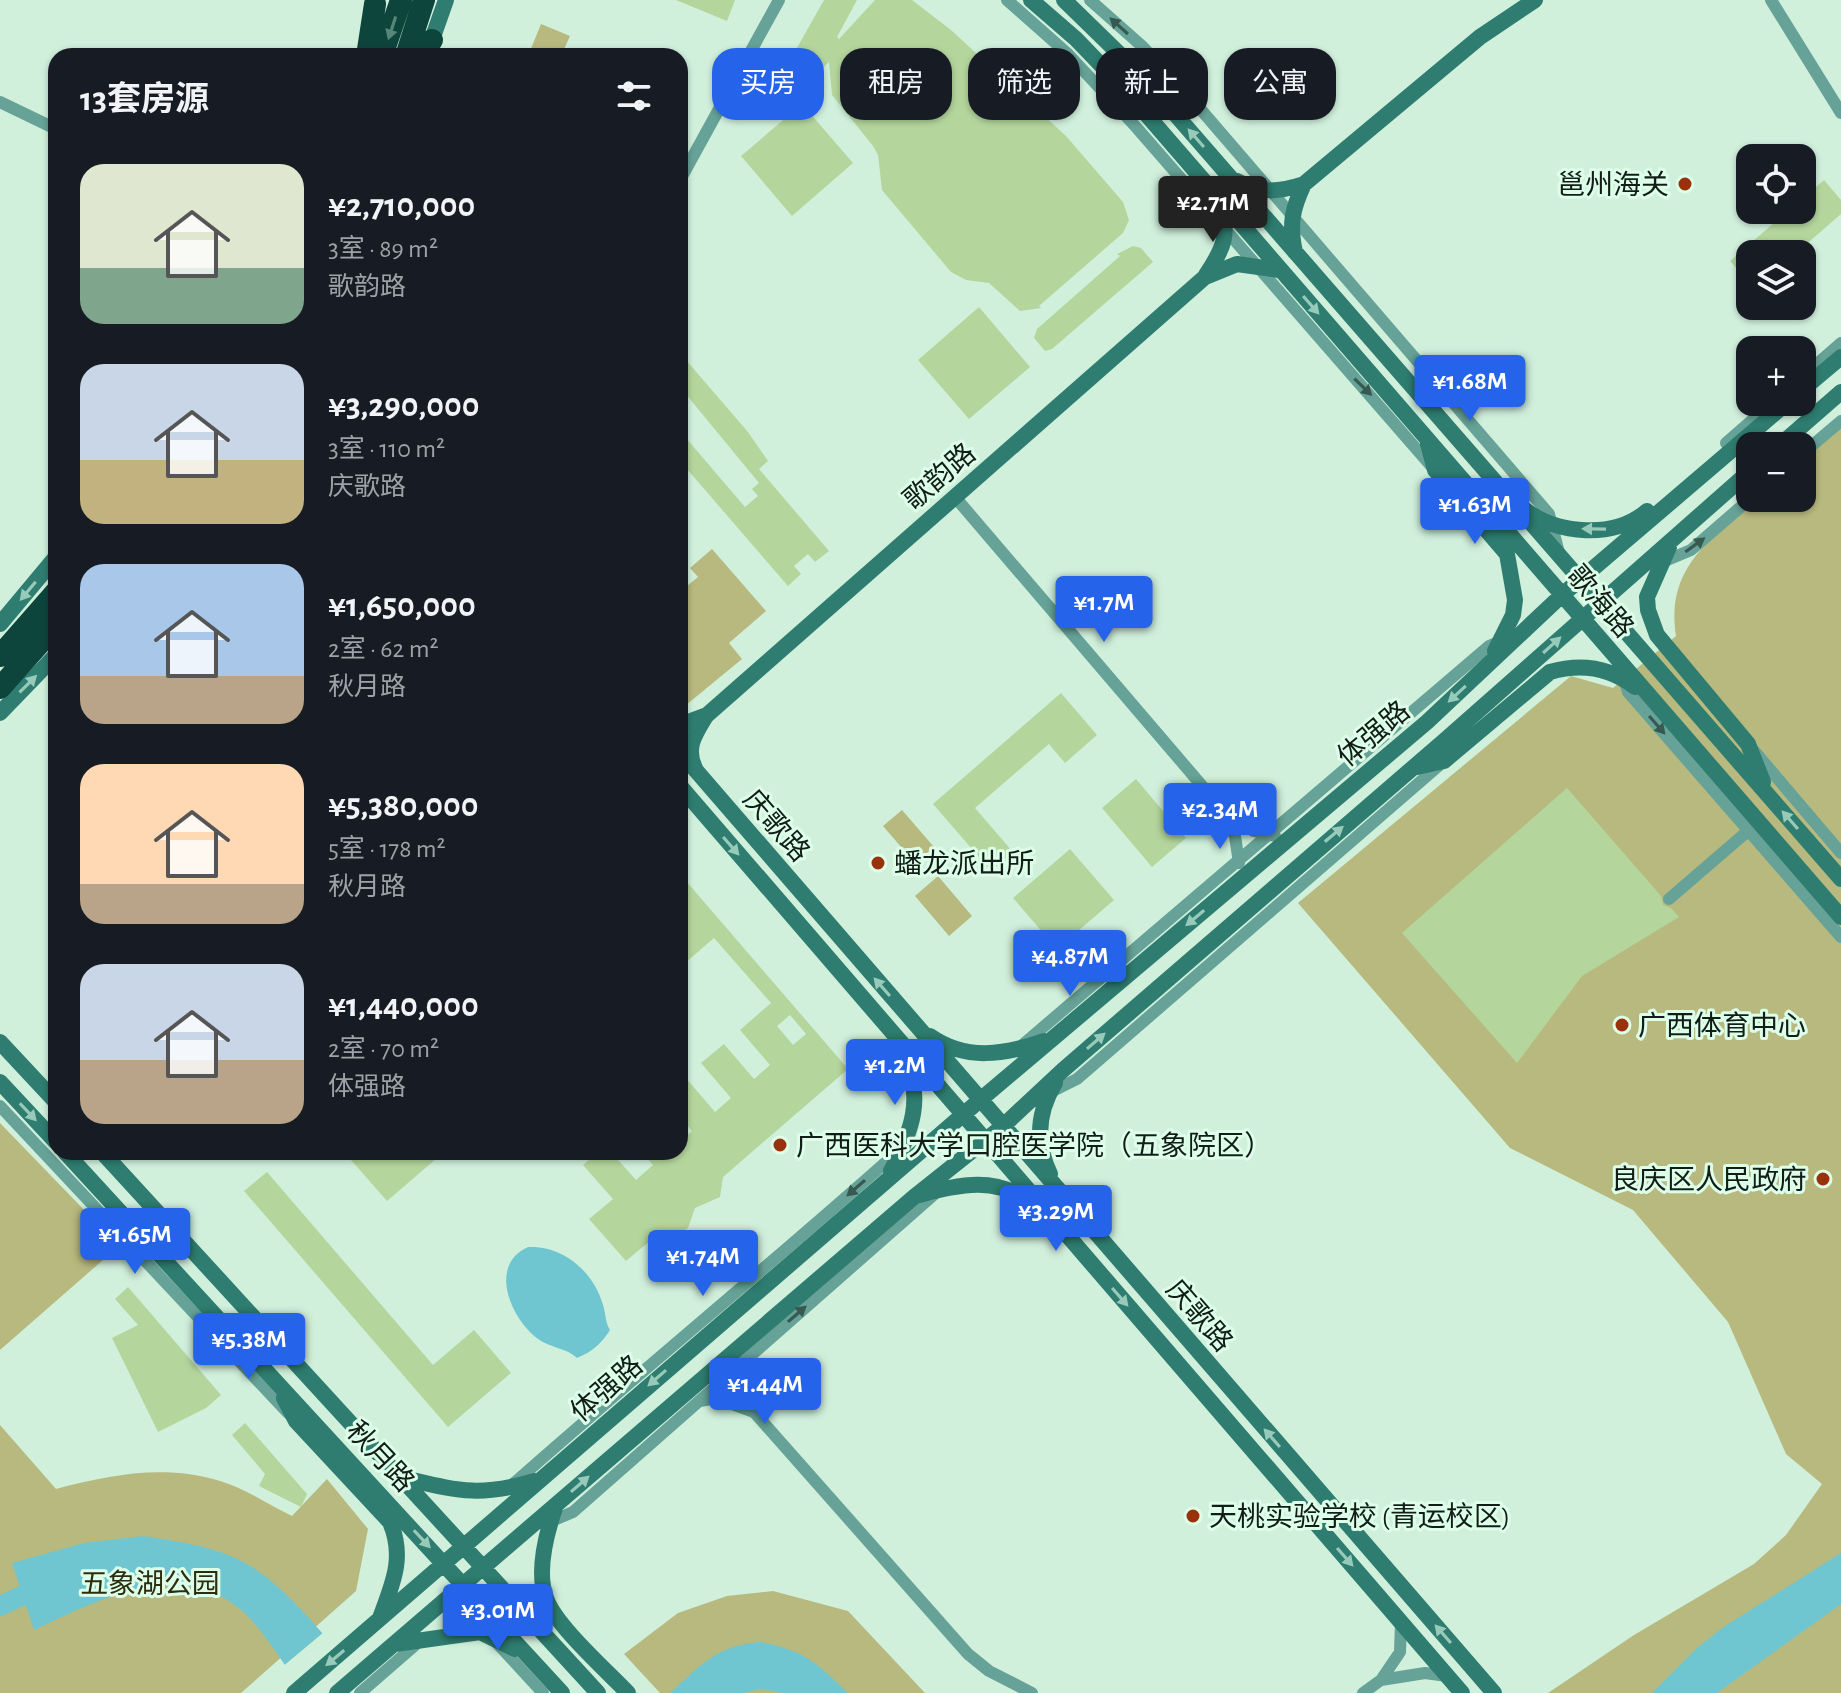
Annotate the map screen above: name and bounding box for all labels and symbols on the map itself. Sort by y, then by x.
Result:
one-way arrow [385,16,397,40]
one-way arrow [1110,18,1129,36]
one-way arrow [1187,129,1205,148]
place label: 邕州海关 [1557,170,1669,200]
marker: 邕州海关 [1676,175,1694,193]
pin: ¥2.71M [1148,176,1278,244]
one-way arrow [1301,295,1319,315]
pin: ¥1.68M [1405,355,1535,423]
one-way arrow [1353,377,1372,396]
street label: 歌韵路 [898,438,981,516]
pin: ¥1.63M [1410,478,1540,546]
one-way arrow [1581,523,1606,535]
one-way arrow [1684,538,1705,554]
street label: 歌海路 [1561,560,1639,643]
pin: ¥1.7M [1048,576,1160,644]
one-way arrow [20,581,37,601]
one-way arrow [1541,637,1561,654]
one-way arrow [19,675,37,694]
one-way arrow [1448,684,1467,702]
street label: 体强路 [1332,695,1415,772]
one-way arrow [1648,715,1665,735]
pin: ¥2.34M [1155,783,1285,851]
street label: 庆歌路 [737,784,815,867]
one-way arrow [1782,810,1799,830]
one-way arrow [1324,826,1344,843]
one-way arrow [722,835,739,855]
place label: 蟠龙派出所 [894,849,1034,879]
marker: 蟠龙派出所 [869,854,887,872]
one-way arrow [1186,909,1206,926]
pin: ¥4.87M [1005,930,1135,998]
one-way arrow [874,978,891,998]
place label: 广西体育中心 [1638,1011,1806,1041]
marker: 广西体育中心 [1613,1016,1631,1034]
one-way arrow [1085,1033,1105,1050]
pin: ¥1.2M [839,1039,951,1107]
one-way arrow [19,1102,37,1122]
place label: 广西医科大学口腔医学院（五象院区） [796,1131,1272,1161]
marker: 广西医科大学口腔医学院（五象院区） [771,1136,789,1154]
place label: 良庆区人民政府 [1611,1165,1807,1195]
marker: 良庆区人民政府 [1814,1170,1832,1188]
one-way arrow [847,1179,866,1197]
pin: ¥3.29M [991,1185,1121,1253]
pin: ¥1.65M [70,1208,200,1276]
pin: ¥1.74M [638,1230,768,1298]
street label: 庆歌路 [1160,1274,1238,1357]
one-way arrow [1111,1287,1128,1307]
one-way arrow [787,1306,807,1323]
pin: ¥5.38M [184,1313,314,1381]
street label: 体强路 [565,1350,648,1428]
pin: ¥1.44M [700,1358,830,1426]
one-way arrow [648,1369,668,1386]
street label: 秋月路 [341,1416,420,1498]
one-way arrow [1264,1428,1281,1448]
one-way arrow [569,1476,589,1493]
place label: 天桃实验学校 (青运校区) [1209,1502,1510,1532]
marker: 天桃实验学校 (青运校区) [1184,1507,1202,1525]
one-way arrow [412,1529,430,1548]
one-way arrow [1336,1547,1353,1567]
park label: 五象湖公园 [80,1569,220,1599]
pin: ¥3.01M [433,1584,563,1652]
one-way arrow [1435,1625,1452,1645]
one-way arrow [325,1649,345,1666]

